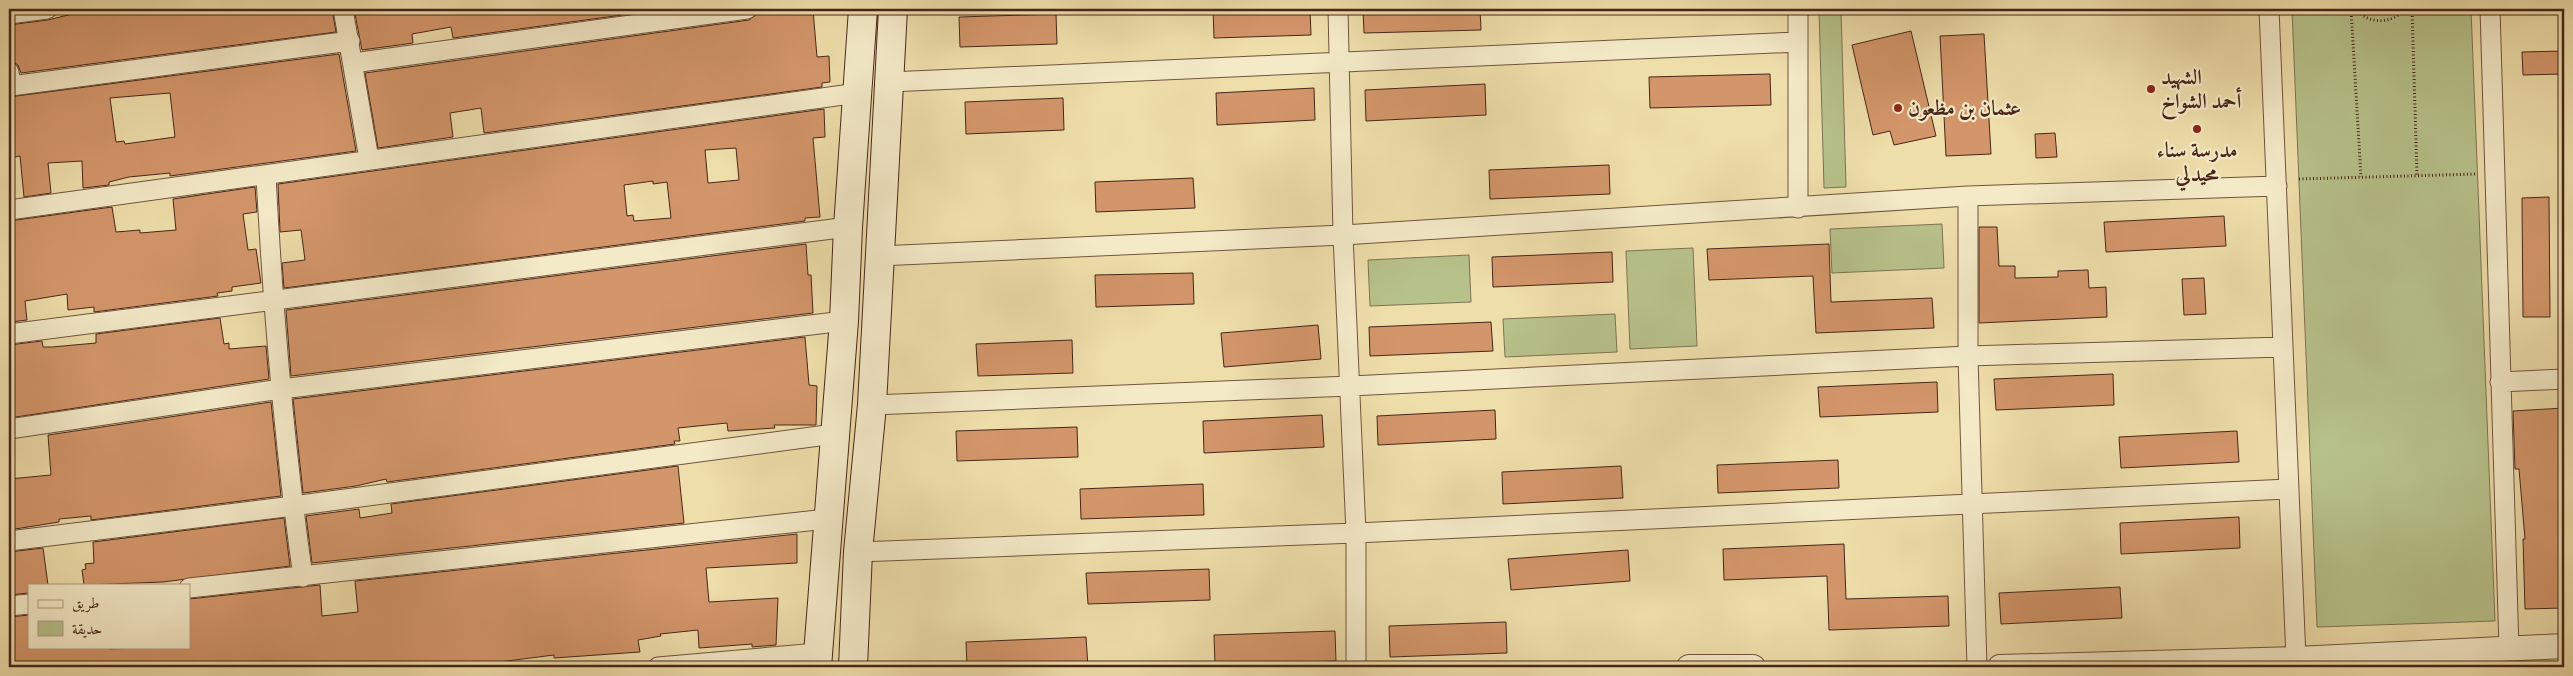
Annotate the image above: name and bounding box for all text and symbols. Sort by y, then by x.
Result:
place label: الشهيد أحمد الشواخ [2161,64,2241,120]
marker: الشهيد أحمد الشواخ [2145,83,2157,95]
place label: عثمان بن مظعون [1908,95,2021,122]
marker: عثمان بن مظعون [1892,102,1904,114]
marker: مدرسة سناء محيدلي [2191,123,2203,135]
place label: مدرسة سناء محيدلي [2157,137,2237,192]
legend [28,584,190,648]
text: طريق [72,594,99,613]
text: حديقة [72,620,102,639]

